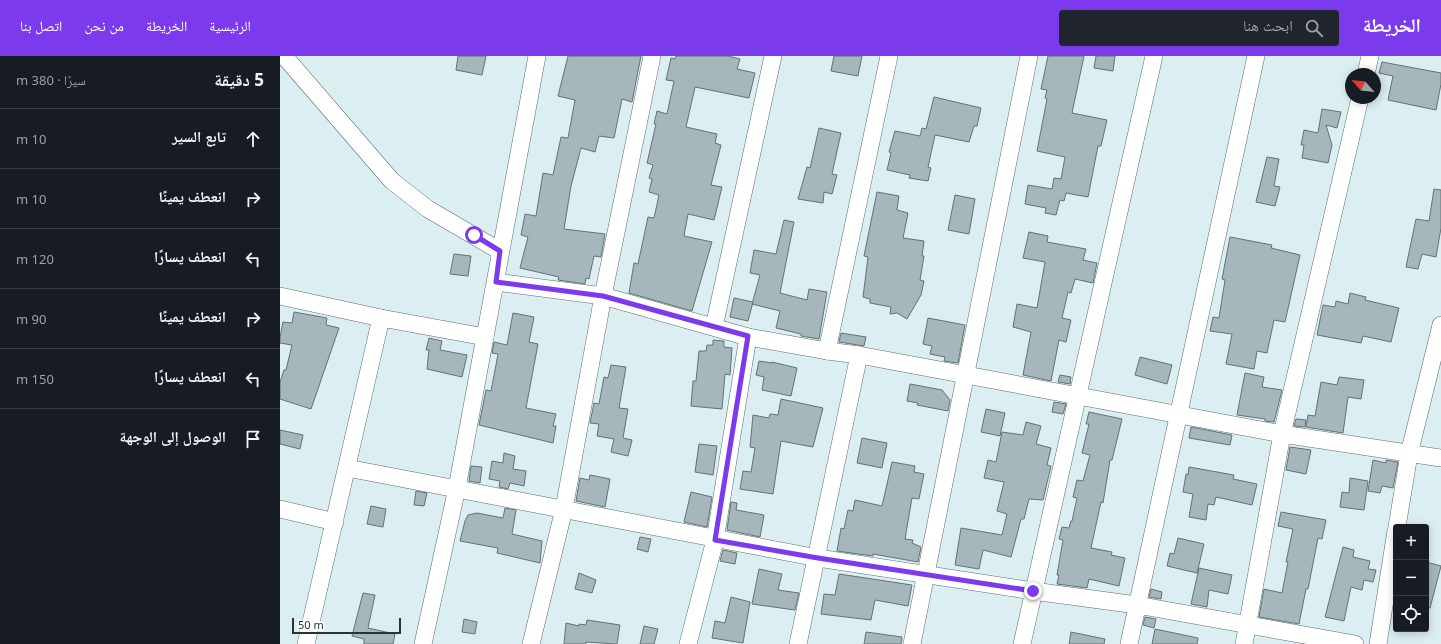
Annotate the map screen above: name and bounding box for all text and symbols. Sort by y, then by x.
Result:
search box [1059,10,1339,46]
text: الخريطة [1363,12,1421,38]
text: ابحث هنا [1243,15,1293,35]
text: اتصل بنا [20,16,62,35]
text: من نحن [84,16,124,35]
text: الخريطة [146,16,187,35]
text: الرئيسية [209,16,251,35]
icon: search [1303,17,1325,39]
text: 5 دقيقة [214,68,264,91]
north arrow [1345,68,1381,104]
text: سيرًا · 380 m [16,71,86,89]
text: تابع السير [172,126,226,146]
icon: ahead [242,128,264,150]
text: 10 m [16,130,46,148]
text: انعطف يمينًا [158,186,226,206]
icon: right [242,188,264,210]
text: 10 m [16,190,46,208]
route start [465,226,483,244]
text: انعطف يسارًا [154,246,226,266]
icon: left [242,248,264,270]
text: 120 m [16,250,54,268]
text: انعطف يمينًا [158,306,226,326]
icon: right [242,308,264,330]
text: 90 m [16,310,46,328]
text: انعطف يسارًا [154,366,226,386]
icon: left [242,368,264,390]
text: 150 m [16,370,54,388]
text: الوصول إلى الوجهة [120,426,226,446]
icon: arrive [242,428,264,450]
map controls [1393,524,1429,632]
button: + [1393,524,1429,560]
button: − [1393,560,1429,596]
route end [1024,582,1042,600]
button: locate [1393,596,1429,632]
scale bar [292,616,401,635]
text: 50 m [298,617,324,632]

